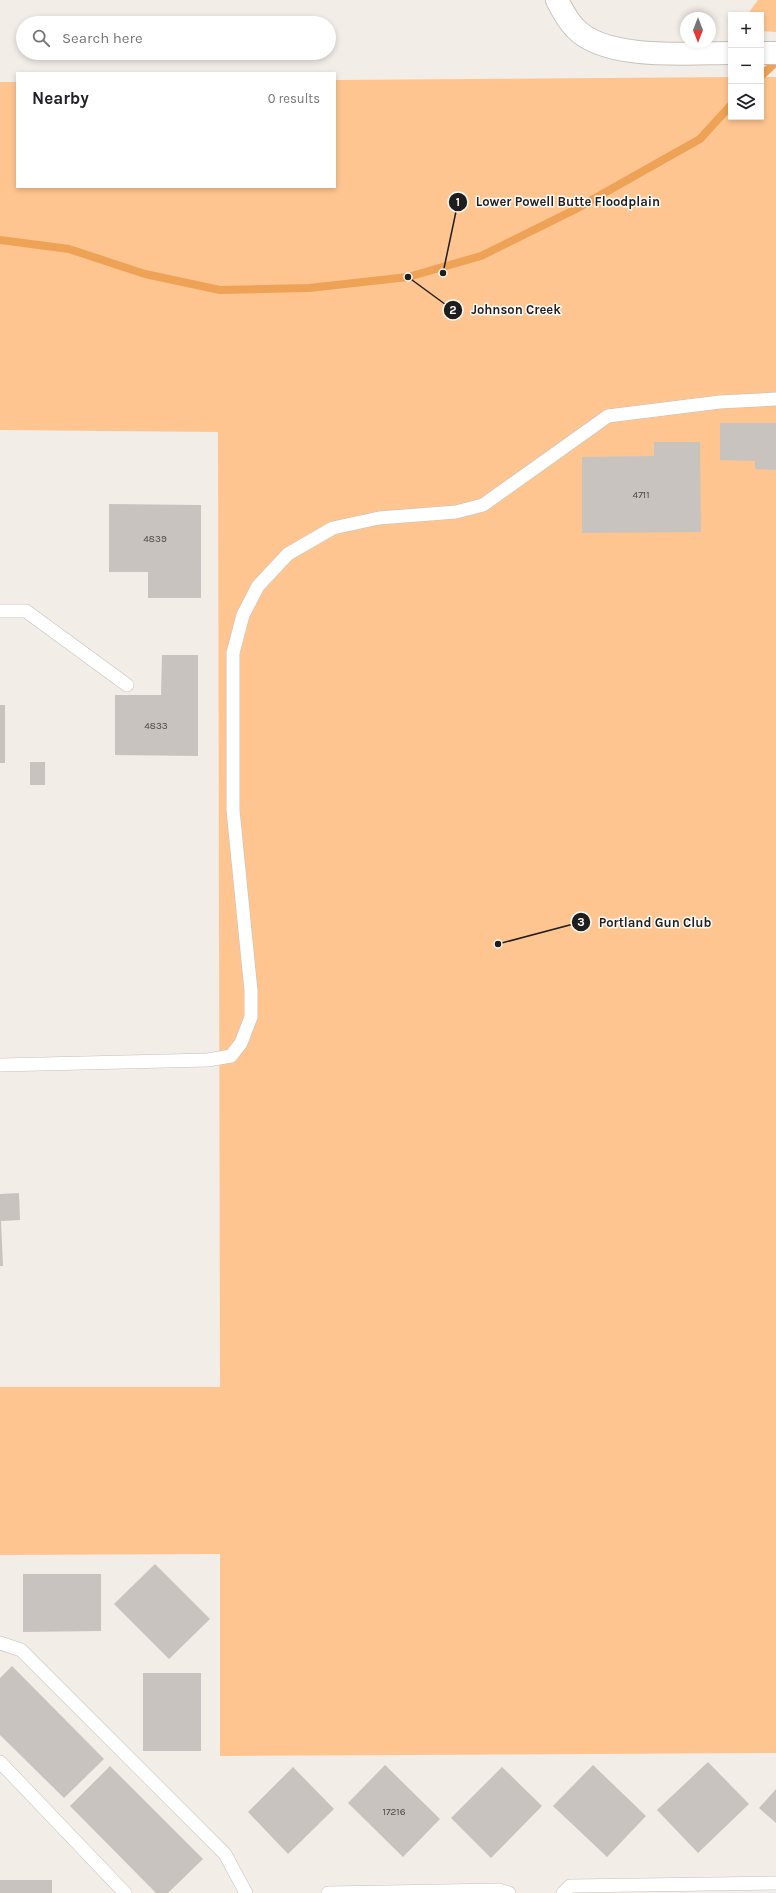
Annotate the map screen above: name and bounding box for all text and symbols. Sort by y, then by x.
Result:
north arrow [680,12,716,48]
map controls [728,12,764,120]
button: + [728,12,764,48]
search box [16,16,336,60]
icon: search [30,27,52,49]
text: Search here [62,29,143,47]
button: − [728,48,764,84]
button: layers [728,84,764,120]
text: Nearby [32,88,89,108]
text: 0 results [268,91,320,106]
callout: Lower Powell Butte Floodplain [448,189,668,214]
text: Lower Powell Butte Floodplain [476,194,660,209]
text: 1 [456,195,460,209]
callout: Johnson Creek [443,297,569,322]
text: Johnson Creek [471,302,561,317]
text: 2 [449,303,457,317]
house number: 4711 [633,489,649,501]
house number: 4839 [143,533,167,545]
house number: 4833 [144,720,168,732]
callout: Portland Gun Club [571,909,720,934]
text: 3 [577,915,585,929]
text: Portland Gun Club [599,915,711,930]
house number: 17216 [383,1806,406,1818]

